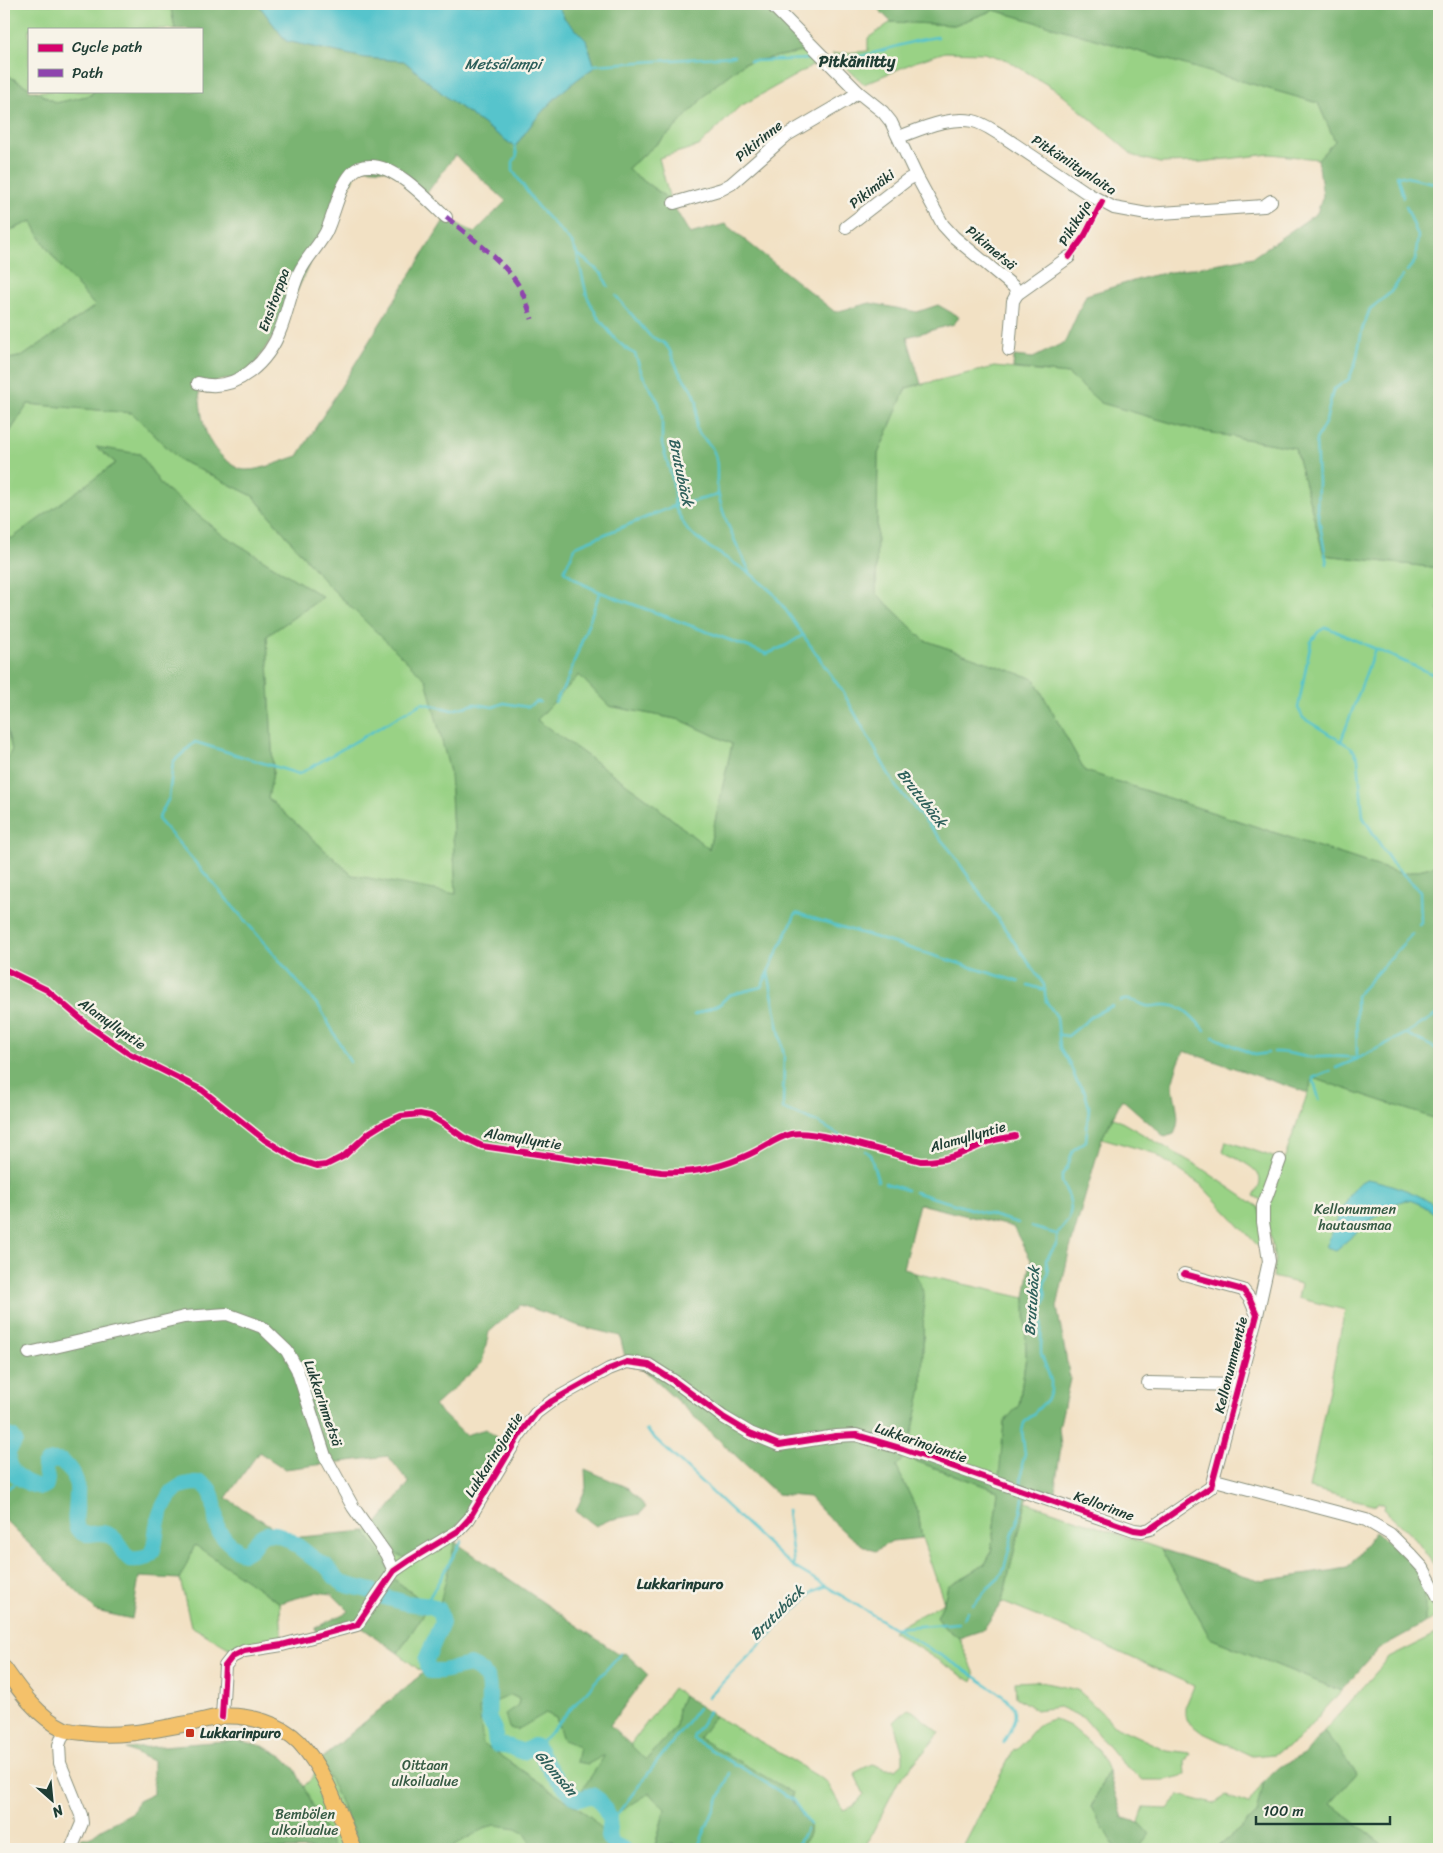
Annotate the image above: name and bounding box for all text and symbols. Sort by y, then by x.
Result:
legend [28,28,202,92]
text: Cycle path [72,34,143,60]
district label: Pitkäniitty [819,47,896,76]
water label: Metsälampi [465,51,544,77]
text: Path [72,60,103,86]
street label: Pikirinne [730,114,788,168]
street label: Pitkäniitynlaita [1026,128,1122,202]
street label: Pikimäki [844,162,901,215]
street label: Pikikuja [1051,195,1099,251]
street label: Pikimetsä [960,219,1023,278]
street label: Ensitorppa [251,265,297,335]
water label: Brutubäck [661,435,701,511]
water label: Brutubäck [890,763,955,835]
street label: Alamyllyntie [72,991,151,1057]
street label: Alamyllyntie [926,1114,1009,1160]
street label: Alamyllyntie [482,1120,563,1157]
park label: Kellonummen hautausmaa [1314,1197,1396,1238]
water label: Brutubäck [1017,1264,1048,1336]
street label: Kellonummentie [1207,1314,1255,1416]
street label: Lukkarinmetsä [297,1356,350,1451]
street label: Lukkarinojantie [458,1407,530,1503]
street label: Lukkarinojantie [871,1415,971,1471]
street label: Kellorinne [1070,1484,1138,1528]
district label: Lukkarinpuro [637,1571,724,1597]
water label: Brutubäck [743,1578,812,1647]
place label: Lukkarinpuro [200,1721,282,1746]
marker: Lukkarinpuro [184,1727,196,1739]
water label: Glomsån [528,1744,585,1804]
park label: Oittaan ulkoilualue [391,1753,459,1794]
north arrow [28,1776,78,1826]
scale bar [1256,1793,1389,1825]
text: N [47,1797,69,1825]
text: 100 m [1263,1798,1304,1824]
park label: Bembölen ulkoilualue [271,1802,339,1843]

